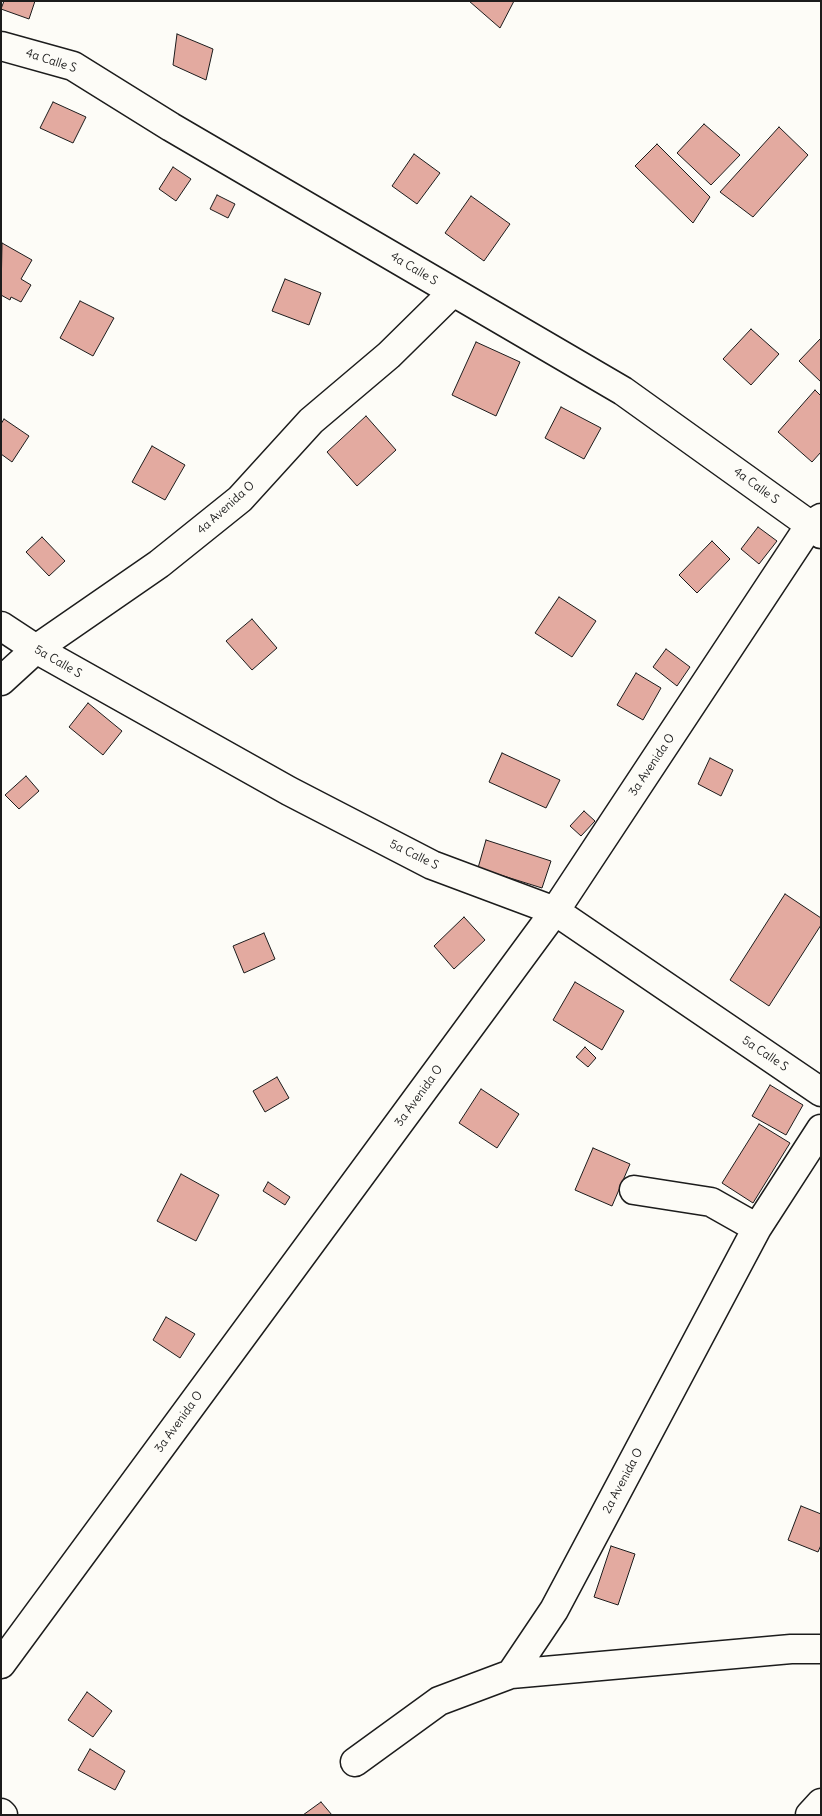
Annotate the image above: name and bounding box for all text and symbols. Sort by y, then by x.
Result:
street label: 4a Calle S [24,46,78,76]
street label: 4a Calle S [388,249,440,289]
street label: 4a Calle S [730,465,782,507]
street label: 4a Avenida O [194,478,258,538]
street label: 5a Calle S [32,643,84,681]
street label: 3a Avenida O [626,731,678,799]
street label: 5a Calle S [387,837,441,873]
street label: 5a Calle S [739,1033,791,1075]
street label: 3a Avenida O [392,1063,446,1129]
street label: 3a Avenida O [152,1389,206,1455]
street label: 2a Avenida O [600,1446,646,1516]

